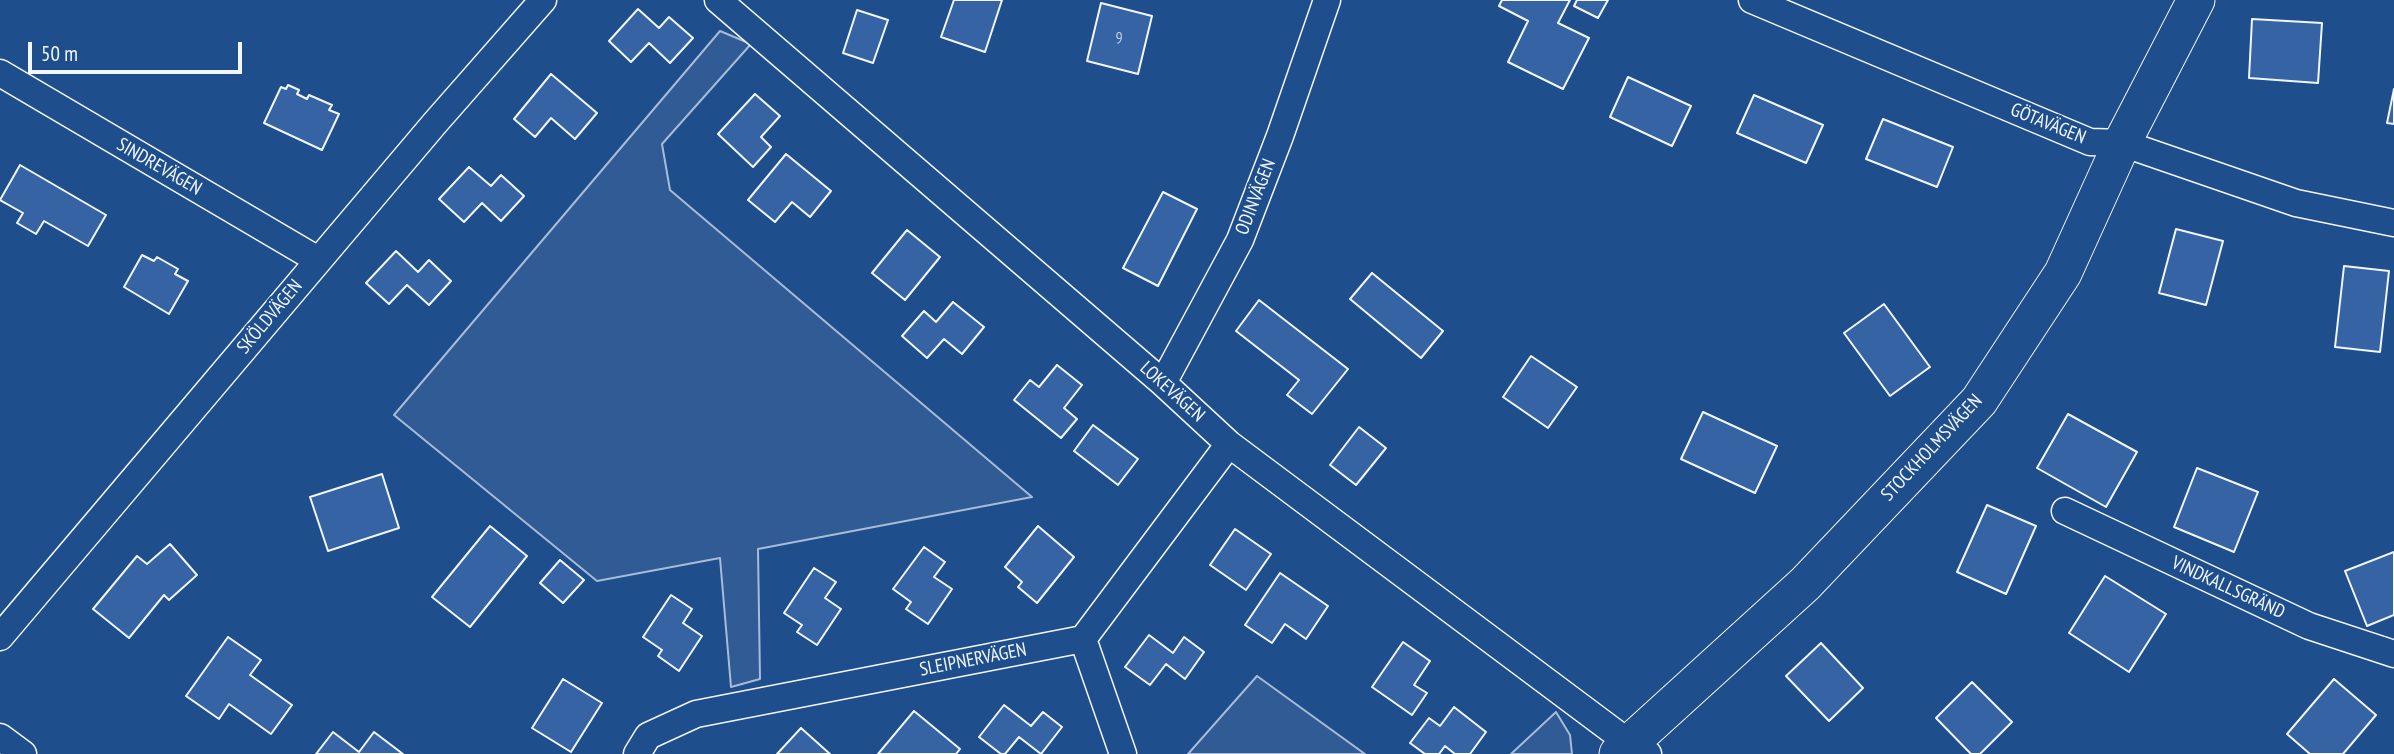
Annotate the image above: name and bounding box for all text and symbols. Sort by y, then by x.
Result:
scale bar [32,28,245,72]
house number: 9 [1115,28,1123,48]
text: 50 m [41,40,78,67]
street label: GÖTAVÄGEN [2007,99,2089,149]
street label: SINDREVÄGEN [112,134,206,200]
street label: ODINVÄGEN [1231,156,1281,238]
street label: SKÖLDVÄGEN [233,275,307,359]
street label: LOKEVÄGEN [1135,357,1209,427]
street label: STOCKHOLMSVÄGEN [1877,390,1987,506]
street label: VINDKALLSGRÄND [2168,552,2288,624]
street label: SLEIPNERVÄGEN [918,638,1028,682]

